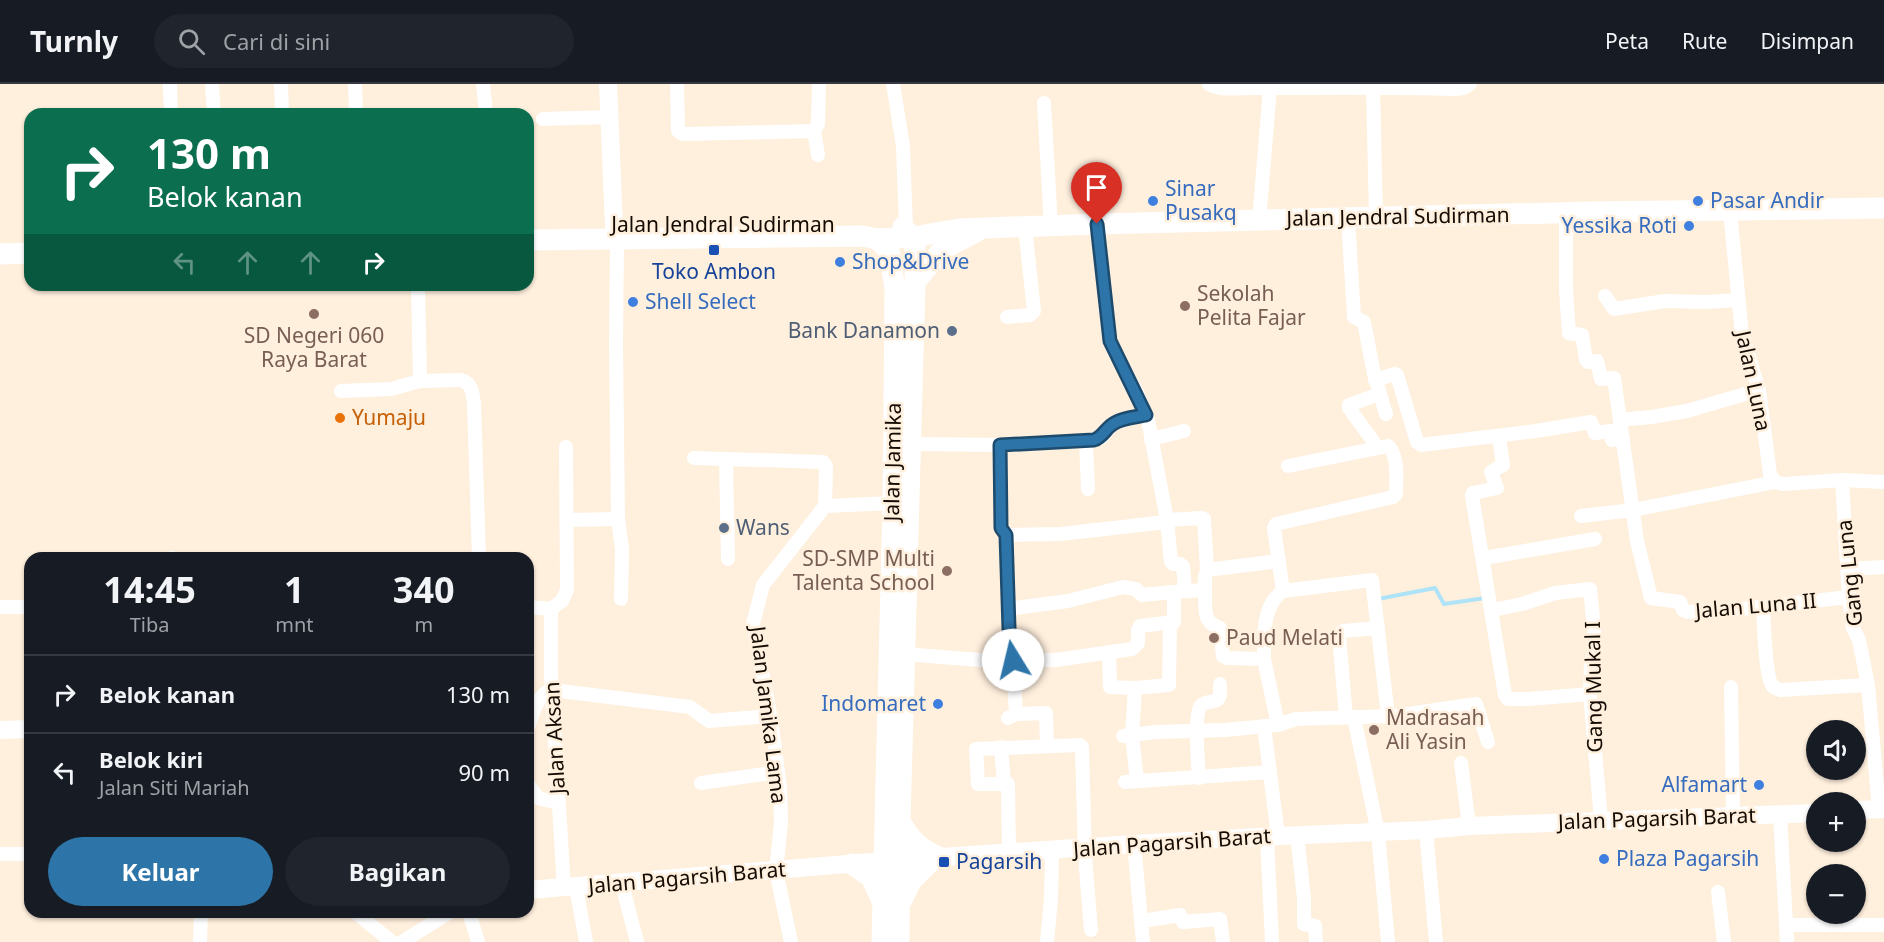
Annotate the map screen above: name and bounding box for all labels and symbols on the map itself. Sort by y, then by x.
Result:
pin [1071,162,1122,224]
place label: Sinar Pusakq [1165,174,1237,226]
place label: Pasar Andir [1710,186,1824,214]
marker: Sinar Pusakq [1146,194,1160,208]
marker: Pasar Andir [1691,194,1705,208]
street label: Jalan Jendral Sudirman [1284,200,1510,232]
street label: Jalan Jendral Sudirman [609,210,835,238]
place label: Yessika Roti [1562,211,1677,239]
marker: Yessika Roti [1682,219,1696,233]
marker: Toko Ambon [707,243,721,257]
place label: Shop&Drive [852,247,969,275]
marker: Shop&Drive [833,255,847,269]
place label: Toko Ambon [652,257,776,285]
place label: Sekolah Pelita Fajar [1197,279,1306,331]
place label: Shell Select [645,287,756,315]
marker: Shell Select [626,295,640,309]
marker: Sekolah Pelita Fajar [1178,299,1192,313]
marker: SD Negeri 060 Raya Barat [307,307,321,321]
place label: Bank Danamon [788,316,940,344]
place label: SD Negeri 060 Raya Barat [244,321,384,373]
marker: Bank Danamon [945,324,959,338]
street label: Jalan Luna [1729,326,1778,434]
street label: Jalan Jamika [877,402,907,524]
place label: Yumaju [352,403,426,431]
marker: Yumaju [333,411,347,425]
place label: Wans [736,513,790,541]
street label: Gang Luna [1829,518,1869,628]
marker: Wans [717,521,731,535]
place label: SD-SMP Multi Talenta School [793,544,935,596]
marker: SD-SMP Multi Talenta School [940,564,954,578]
street label: Jalan Luna II [1692,586,1818,624]
street label: Gang Mukal I [1578,621,1608,753]
street label: Jalan Jamika Lama [744,623,794,805]
place label: Paud Melati [1226,623,1343,651]
position arrow [981,628,1045,692]
marker: Paud Melati [1207,631,1221,645]
street label: Jalan Aksan [537,681,571,797]
place label: Indomaret [821,689,926,717]
marker: Indomaret [931,697,945,711]
place label: Madrasah Ali Yasin [1386,703,1485,755]
marker: Madrasah Ali Yasin [1367,723,1381,737]
place label: Alfamart [1661,770,1747,798]
marker: Alfamart [1752,778,1766,792]
street label: Jalan Pagarsih Barat [1556,801,1757,836]
street label: Jalan Pagarsih Barat [1070,821,1272,863]
place label: Plaza Pagarsih [1616,844,1759,872]
place label: Pagarsih [956,847,1042,875]
marker: Plaza Pagarsih [1597,852,1611,866]
street label: Jalan Pagarsih Barat [585,854,787,900]
marker: Pagarsih [937,855,951,869]

